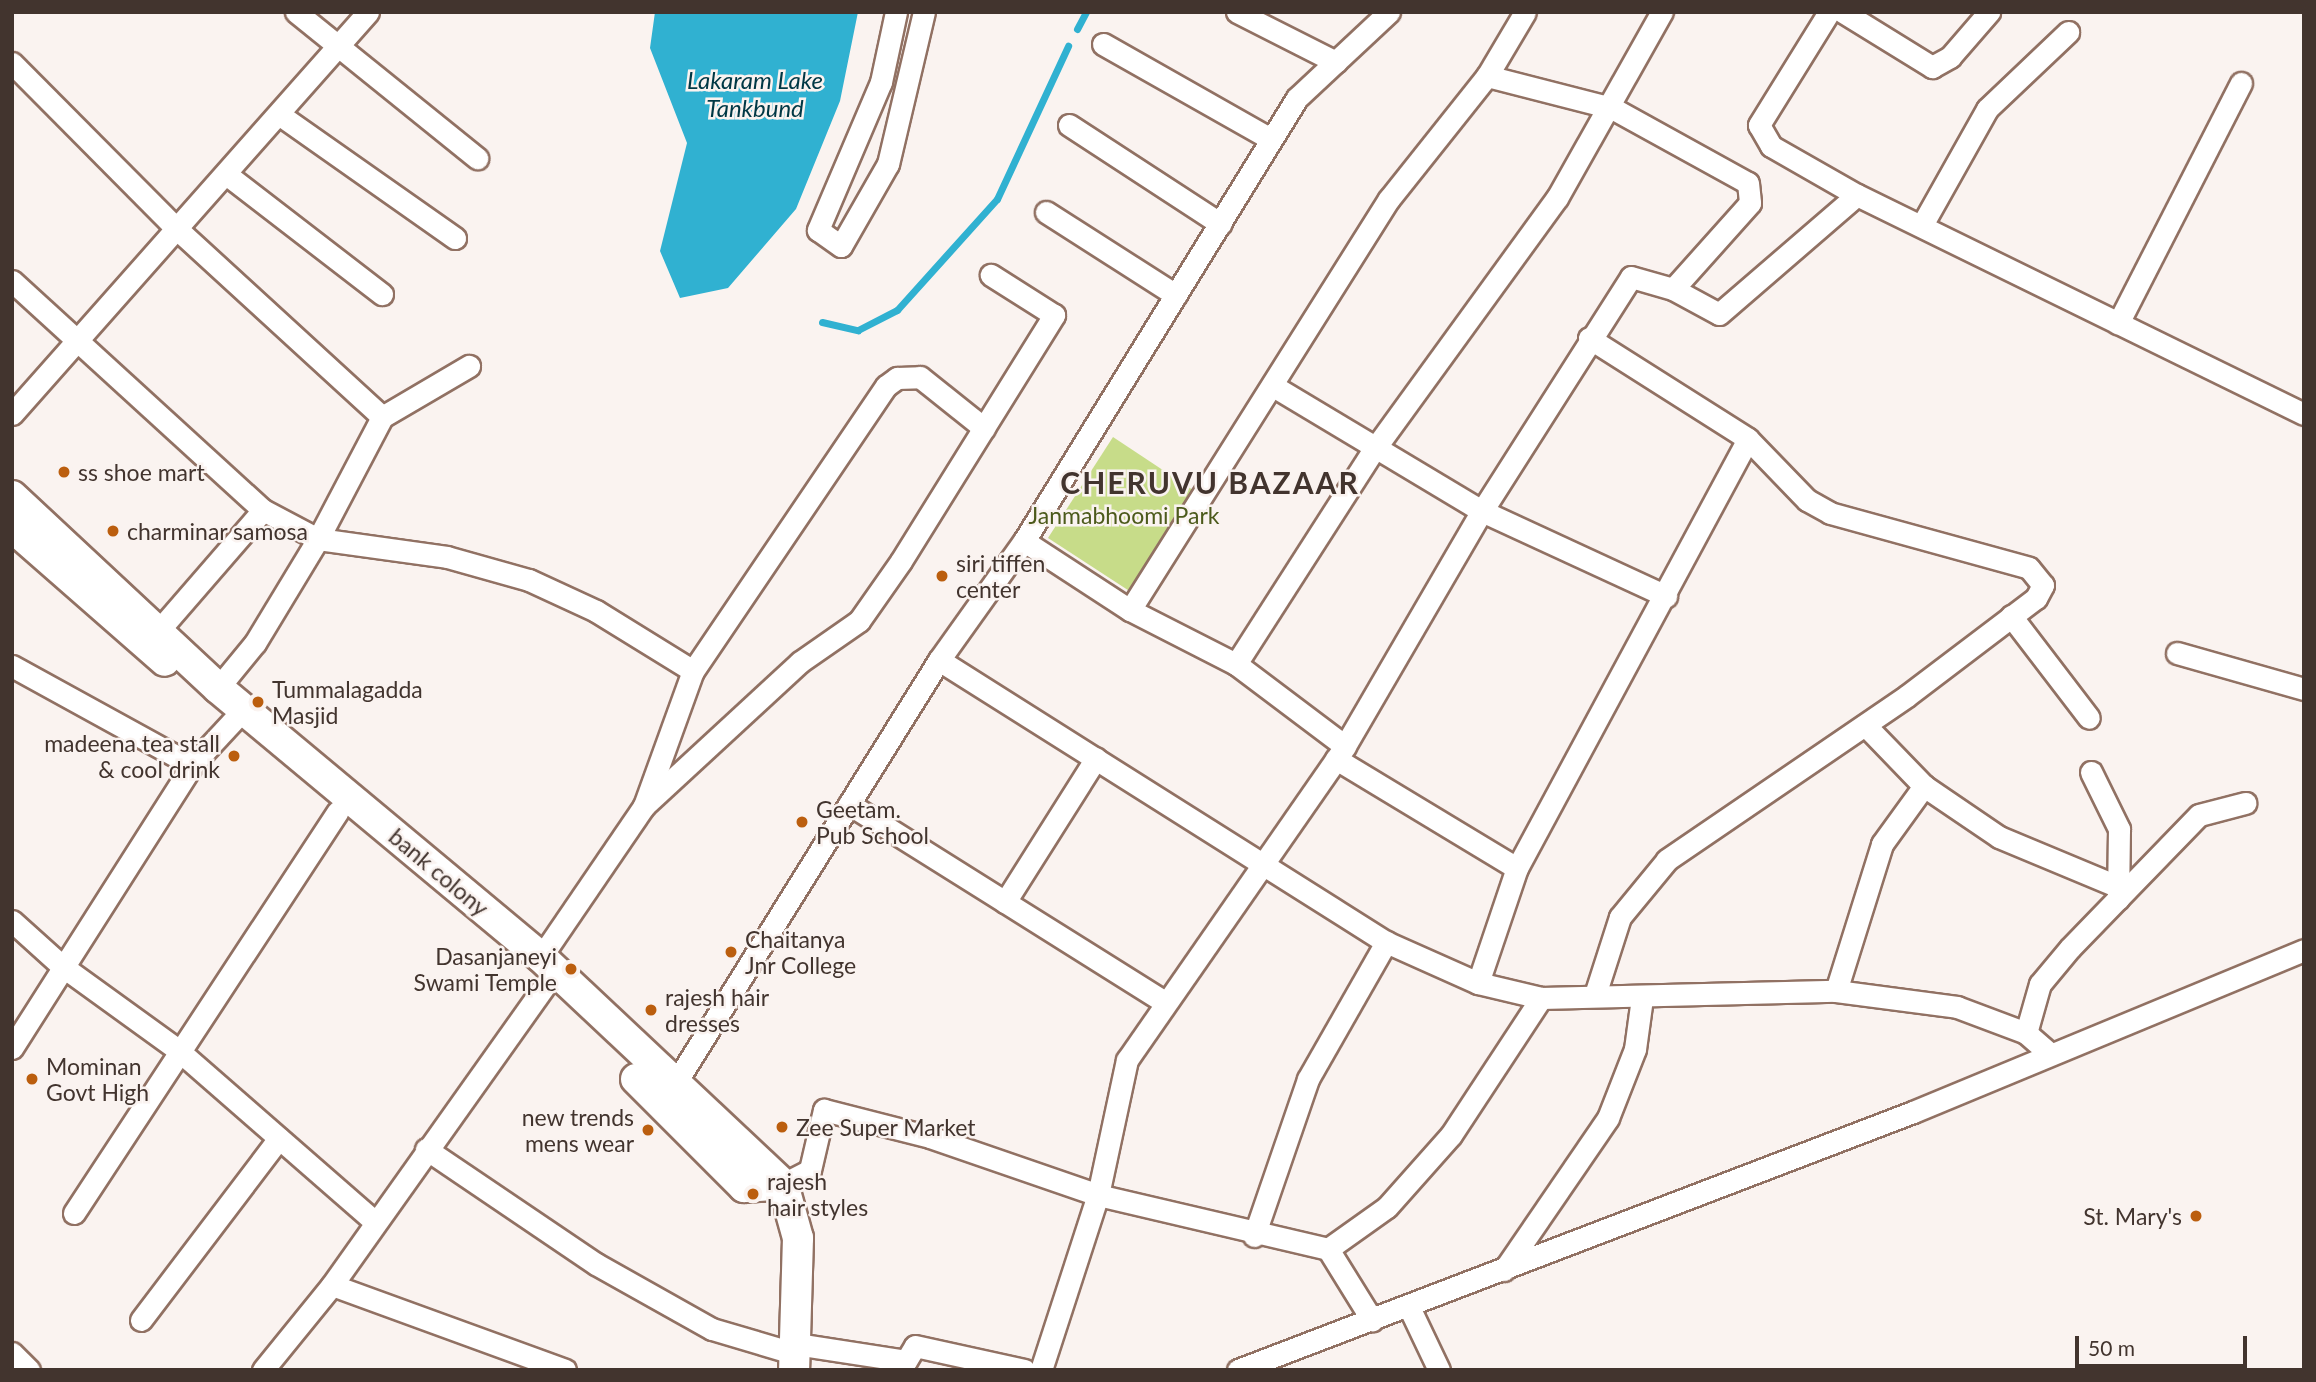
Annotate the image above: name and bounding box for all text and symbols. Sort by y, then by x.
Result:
water label: Lakaram Lake Tankbund [687,66,823,122]
place label: ss shoe mart [78,458,205,486]
marker: ss shoe mart [56,464,72,480]
district label: CHERUVU BAZAAR [1062,464,1358,500]
park label: Janmabhoomi Park [1029,501,1219,529]
place label: charminar samosa [127,517,308,545]
marker: charminar samosa [105,523,121,539]
place label: siri tiffen center [956,549,1045,603]
marker: siri tiffen center [934,568,950,584]
place label: Tummalagadda Masjid [272,675,423,729]
marker: Tummalagadda Masjid [250,694,266,710]
place label: madeena tea stall & cool drink [44,729,220,783]
marker: madeena tea stall & cool drink [226,748,242,764]
place label: Geetam. Pub School [816,795,929,849]
marker: Geetam. Pub School [794,814,810,830]
street label: bank colony [384,822,494,922]
place label: Chaitanya Jnr College [745,925,857,979]
place label: Dasanjaneyi Swami Temple [413,942,557,996]
marker: Chaitanya Jnr College [723,944,739,960]
marker: Dasanjaneyi Swami Temple [563,961,579,977]
place label: rajesh hair dresses [665,983,769,1037]
marker: rajesh hair dresses [643,1002,659,1018]
place label: Mominan Govt High [46,1052,149,1106]
marker: Mominan Govt High [24,1071,40,1087]
place label: new trends mens wear [521,1103,634,1157]
place label: Zee Super Market [796,1113,976,1141]
marker: Zee Super Market [774,1119,790,1135]
marker: new trends mens wear [640,1122,656,1138]
place label: rajesh hair styles [767,1167,869,1221]
marker: rajesh hair styles [745,1186,761,1202]
place label: St. Mary's [2083,1202,2182,1230]
marker: St. Mary's [2188,1208,2204,1224]
scale bar [2078,1322,2250,1366]
text: 50 m [2088,1335,2135,1360]

